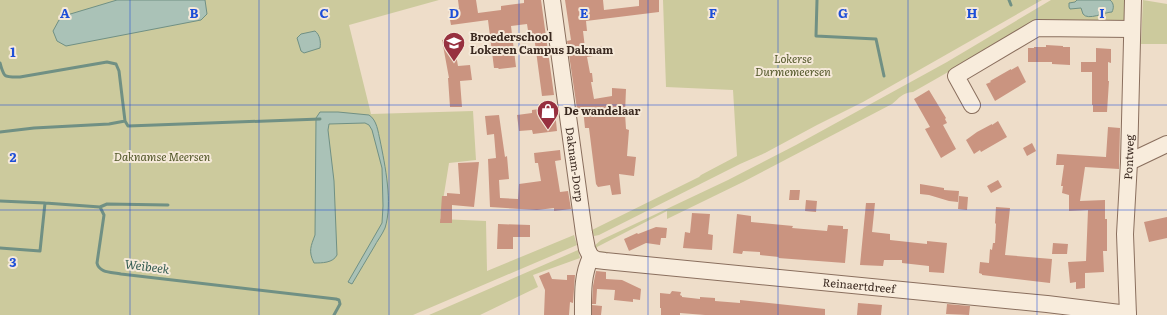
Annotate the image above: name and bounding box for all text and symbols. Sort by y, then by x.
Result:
text: A [60,3,70,22]
text: B [190,3,199,22]
text: C [319,3,329,22]
text: D [449,3,459,22]
text: E [580,3,589,22]
text: F [709,3,717,22]
text: G [838,3,848,22]
text: H [967,3,978,22]
text: I [1099,3,1105,22]
place label: Broederschool Lokeren Campus Daknam [470,28,613,57]
school or university icon: Broederschool Lokeren Campus Daknam [441,30,467,63]
text: 1 [10,42,16,61]
park label: Lokerse Durmemeersen [755,50,831,79]
shop icon: De wandelaar [535,98,561,131]
place label: De wandelaar [564,102,640,118]
street label: Daknam-Dorp [563,126,589,203]
street label: Pontweg [1119,133,1137,180]
text: 2 [10,147,17,166]
park label: Daknamse Meersen [114,148,211,164]
text: 3 [9,252,17,271]
water label: Weibeek [124,254,171,278]
street label: Reinaertdreef [822,273,897,296]

